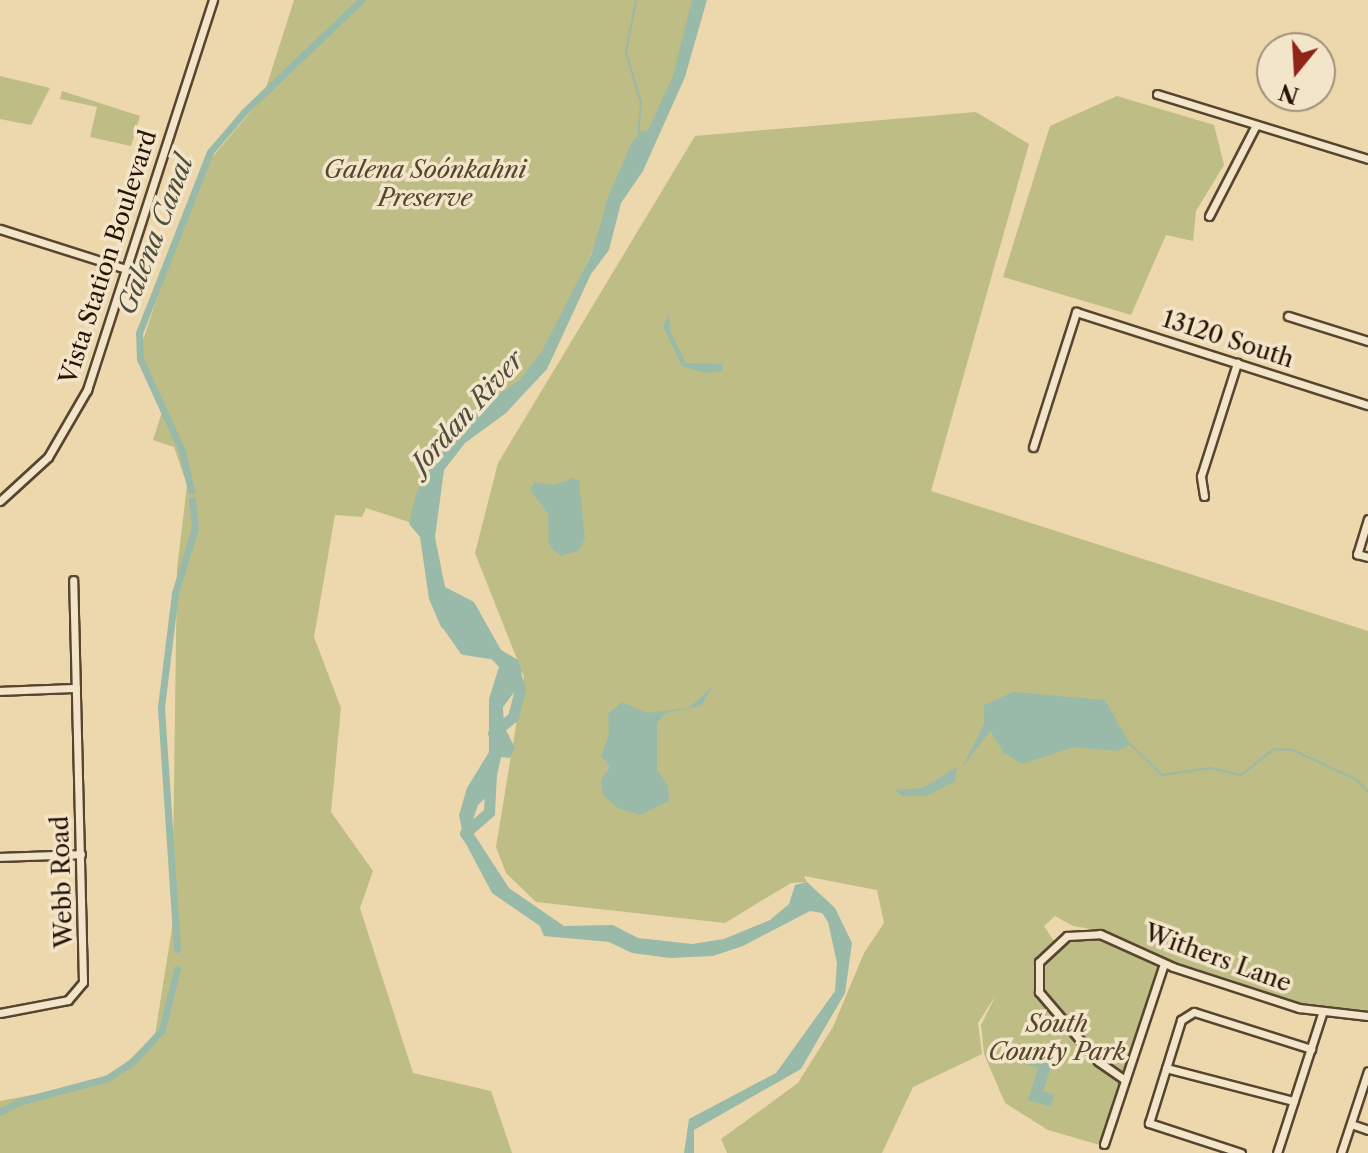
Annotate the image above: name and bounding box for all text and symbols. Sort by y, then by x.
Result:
north arrow [1256,32,1336,112]
text: N [1276,78,1302,109]
street label: Vista Station Boulevard [53,126,163,388]
water label: Galena Canal [111,151,201,319]
park label: Galena Soónkahni Preserve [324,156,526,212]
street label: 13120 South [1159,304,1297,374]
water label: Jordan River [405,345,531,479]
street label: Webb Road [45,815,79,949]
street label: Withers Lane [1141,918,1295,998]
park label: South County Park [988,1010,1126,1066]

